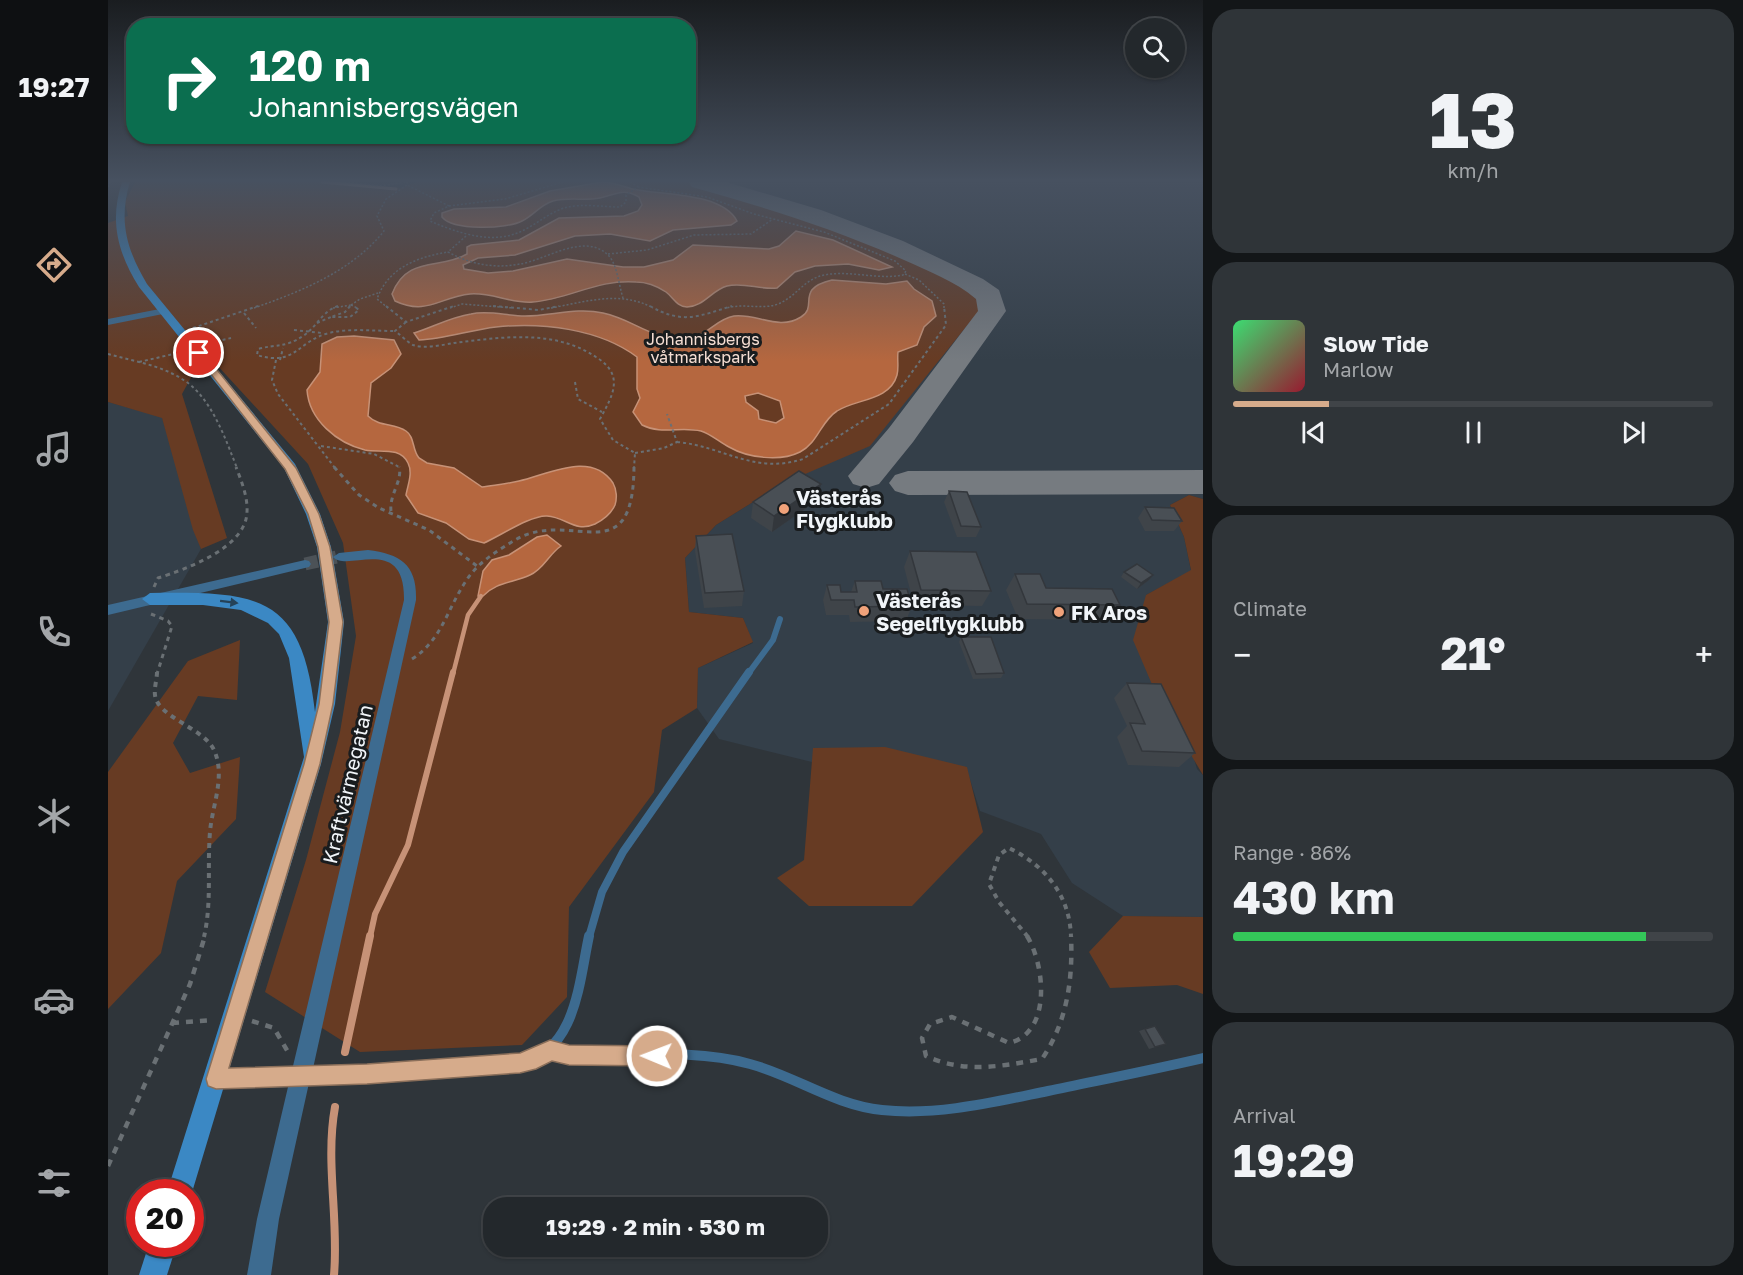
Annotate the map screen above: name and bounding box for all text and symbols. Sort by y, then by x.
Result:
map controls [1125,18,1185,78]
button: search [1125,18,1185,78]
text: 120 m [249,40,371,90]
icon: right [150,42,228,120]
text: 19:27 [19,71,89,103]
text: 13 [1429,72,1517,165]
text: Johannisbergsvägen [249,91,519,123]
text: km/h [1448,158,1498,182]
icon: directions [33,244,75,286]
pin [173,327,224,378]
park label: Johannisbergs våtmarkspark [646,329,760,367]
text: Slow Tide [1323,330,1429,357]
icon: arrive [182,336,215,369]
text: Marlow [1323,357,1394,381]
icon: previous [1297,416,1330,449]
icon: pause [1457,416,1490,449]
icon: next [1617,416,1650,449]
icon: music [33,428,75,470]
place label: Västerås Flygklubb [796,485,893,532]
marker: Västerås Flygklubb [777,502,791,516]
place label: Västerås Segelflygklubb [876,588,1024,635]
text: Climate [1233,596,1307,620]
one-way arrow [220,597,239,607]
place label: FK Aros [1071,600,1147,624]
marker: Västerås Segelflygklubb [857,604,871,618]
marker: FK Aros [1052,605,1066,619]
icon: phone [33,611,75,653]
text: 21° [1440,626,1506,680]
text: − [1233,635,1251,674]
text: + [1695,635,1713,674]
street label: Kraftvärmegatan [317,702,377,866]
icon: climate [33,795,75,837]
text: Range · 86% [1233,840,1351,864]
text: 430 km [1233,870,1395,924]
icon: car [33,979,75,1021]
position arrow [625,1024,689,1088]
text: Arrival [1233,1103,1296,1127]
text: 19:29 [1233,1133,1355,1187]
icon: filters [33,1162,75,1204]
speed limit sign: 20 [126,1179,204,1257]
text: 19:29 · 2 min · 530 m [546,1213,765,1240]

